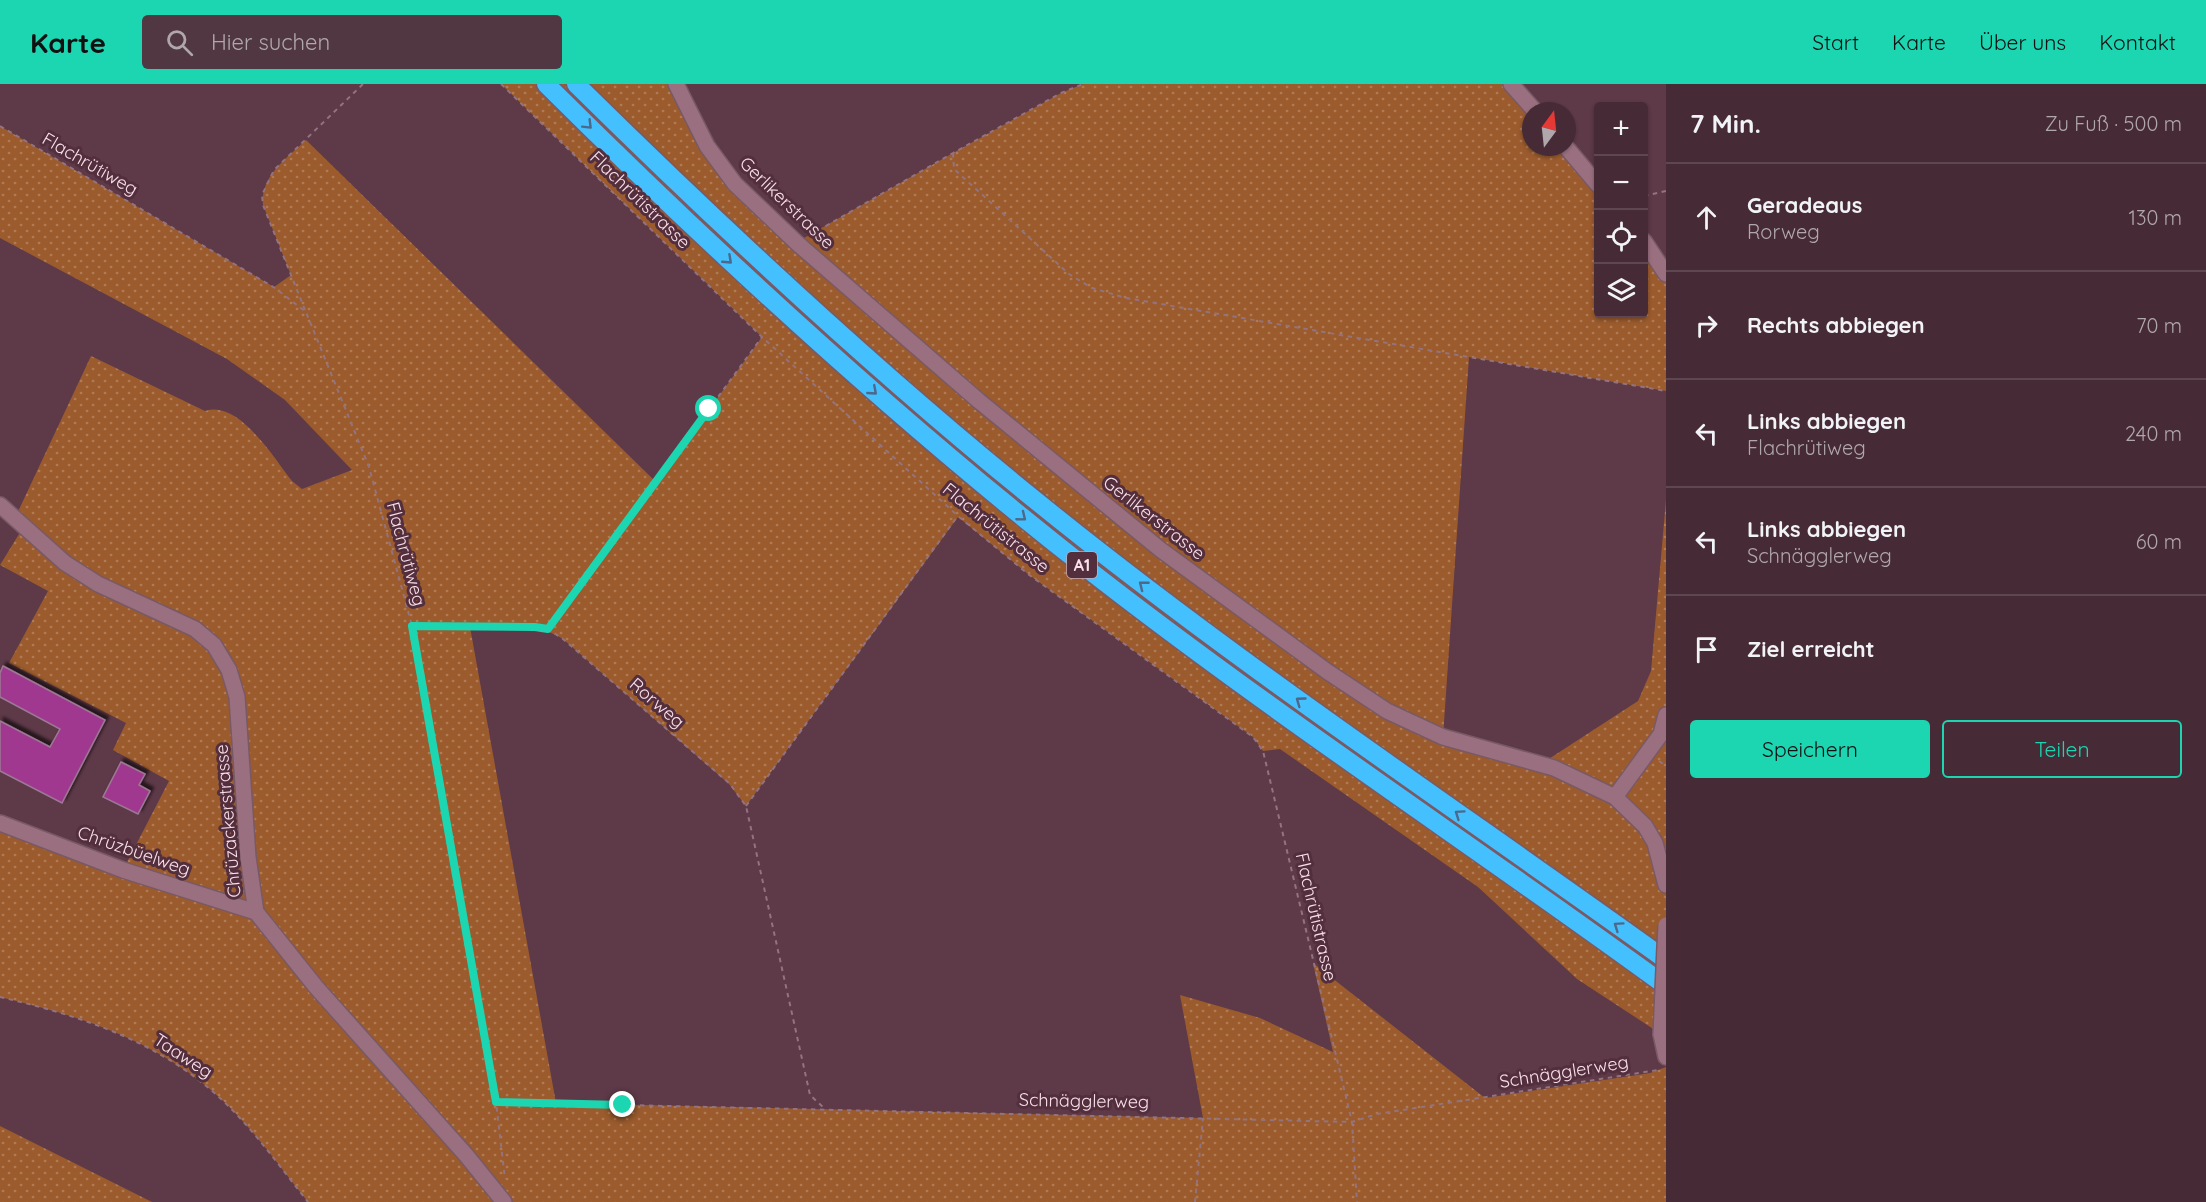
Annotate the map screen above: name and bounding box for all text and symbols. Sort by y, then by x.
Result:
search box [142,15,562,69]
text: Karte [30,25,106,60]
icon: search [163,26,196,59]
text: Hier suchen [211,28,330,56]
text: Start [1812,29,1859,55]
text: Karte [1892,29,1946,55]
text: Über uns [1979,29,2066,55]
text: Kontakt [2099,29,2176,55]
north arrow [1522,102,1576,156]
map controls [1594,102,1648,318]
button: + [1594,102,1648,156]
text: 7 Min. [1690,107,1761,140]
text: Zu Fuß · 500 m [2045,111,2182,136]
one-way arrow [580,118,591,129]
street label: Flachrütiweg [38,127,142,200]
street label: Flachrütistrasse [585,146,696,253]
street label: Gerlikerstrasse [735,152,840,254]
button: − [1594,156,1648,210]
text: Geradeaus [1747,191,1862,219]
icon: ahead [1690,201,1723,234]
text: 130 m [2129,205,2182,230]
button: locate [1594,210,1648,264]
text: Rorweg [1747,219,1820,244]
one-way arrow [721,253,732,264]
button: layers [1594,264,1648,318]
icon: right [1690,309,1723,342]
text: Rechts abbiegen [1747,311,1925,339]
text: 70 m [2136,313,2182,338]
one-way arrow [866,384,877,395]
route start [695,395,721,421]
text: Links abbiegen [1747,407,1906,435]
icon: left [1690,417,1723,450]
text: 240 m [2125,421,2182,446]
text: Flachrütiweg [1747,435,1866,460]
street label: Gerlikerstrasse [1099,471,1210,565]
street label: Flachrütistrasse [938,477,1055,578]
street label: Flachrütiweg [382,499,431,608]
one-way arrow [1015,509,1026,520]
text: Links abbiegen [1747,515,1906,543]
icon: left [1690,525,1723,558]
text: 60 m [2136,529,2182,554]
text: Schnägglerweg [1747,543,1892,568]
road number: A1 [1067,552,1097,578]
one-way arrow [1139,582,1150,593]
icon: arrive [1690,633,1723,666]
text: Ziel erreicht [1747,635,1875,663]
street label: Rorweg [625,672,690,733]
one-way arrow [1296,697,1307,708]
button: Speichern [1690,720,1930,778]
button: Teilen [1942,720,2182,778]
street label: Chrüzackerstrasse [209,744,246,899]
one-way arrow [1455,810,1466,821]
street label: Chrüzbüelweg [75,820,194,881]
street label: Flachrütistrasse [1291,850,1342,983]
one-way arrow [1614,922,1625,933]
street label: Taaweg [149,1028,217,1083]
street label: Schnägglerweg [1498,1050,1630,1093]
street label: Schnägglerweg [1019,1088,1149,1113]
route end [609,1091,635,1117]

